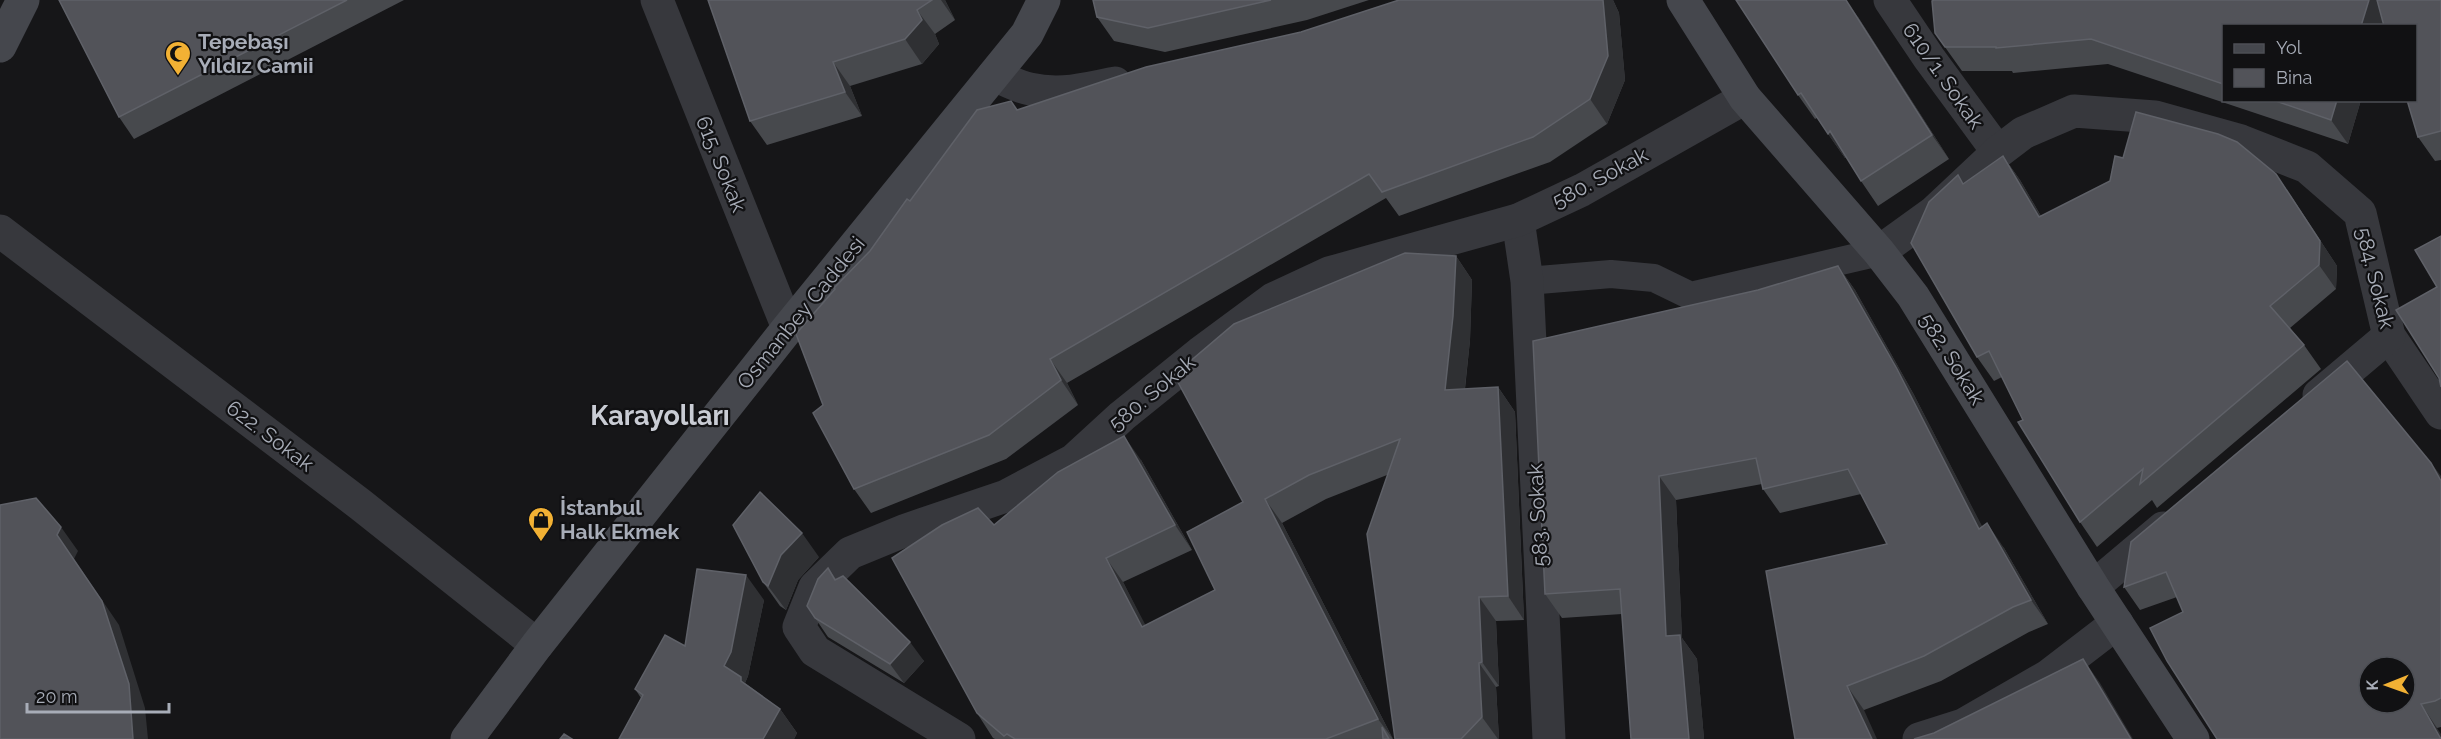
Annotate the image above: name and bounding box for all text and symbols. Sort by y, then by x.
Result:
street label: 610/1. Sokak [1898,18,1989,134]
legend [2222,24,2417,102]
place label: Tepebaşı Yıldız Camii [198,29,314,78]
text: Yol [2276,37,2302,58]
mosque icon: Tepebaşı Yıldız Camii [163,39,193,77]
text: Bina [2276,67,2312,88]
street label: 615. Sokak [691,112,752,215]
street label: 580. Sokak [1548,142,1652,213]
street label: 584. Sokak [2351,225,2400,331]
street label: Osmanbey Caddesi [731,231,870,394]
street label: 582. Sokak [1915,308,1990,409]
street label: 580. Sokak [1103,349,1200,436]
street label: 622. Sokak [222,395,319,477]
district label: Karayolları [590,400,730,431]
street label: 583. Sokak [1522,463,1553,567]
place label: İstanbul Halk Ekmek [560,495,679,544]
shop icon: İstanbul Halk Ekmek [526,505,556,543]
north arrow [2357,655,2417,715]
scale bar [27,676,170,714]
text: K [2363,679,2382,691]
text: 20 m [36,686,78,707]

